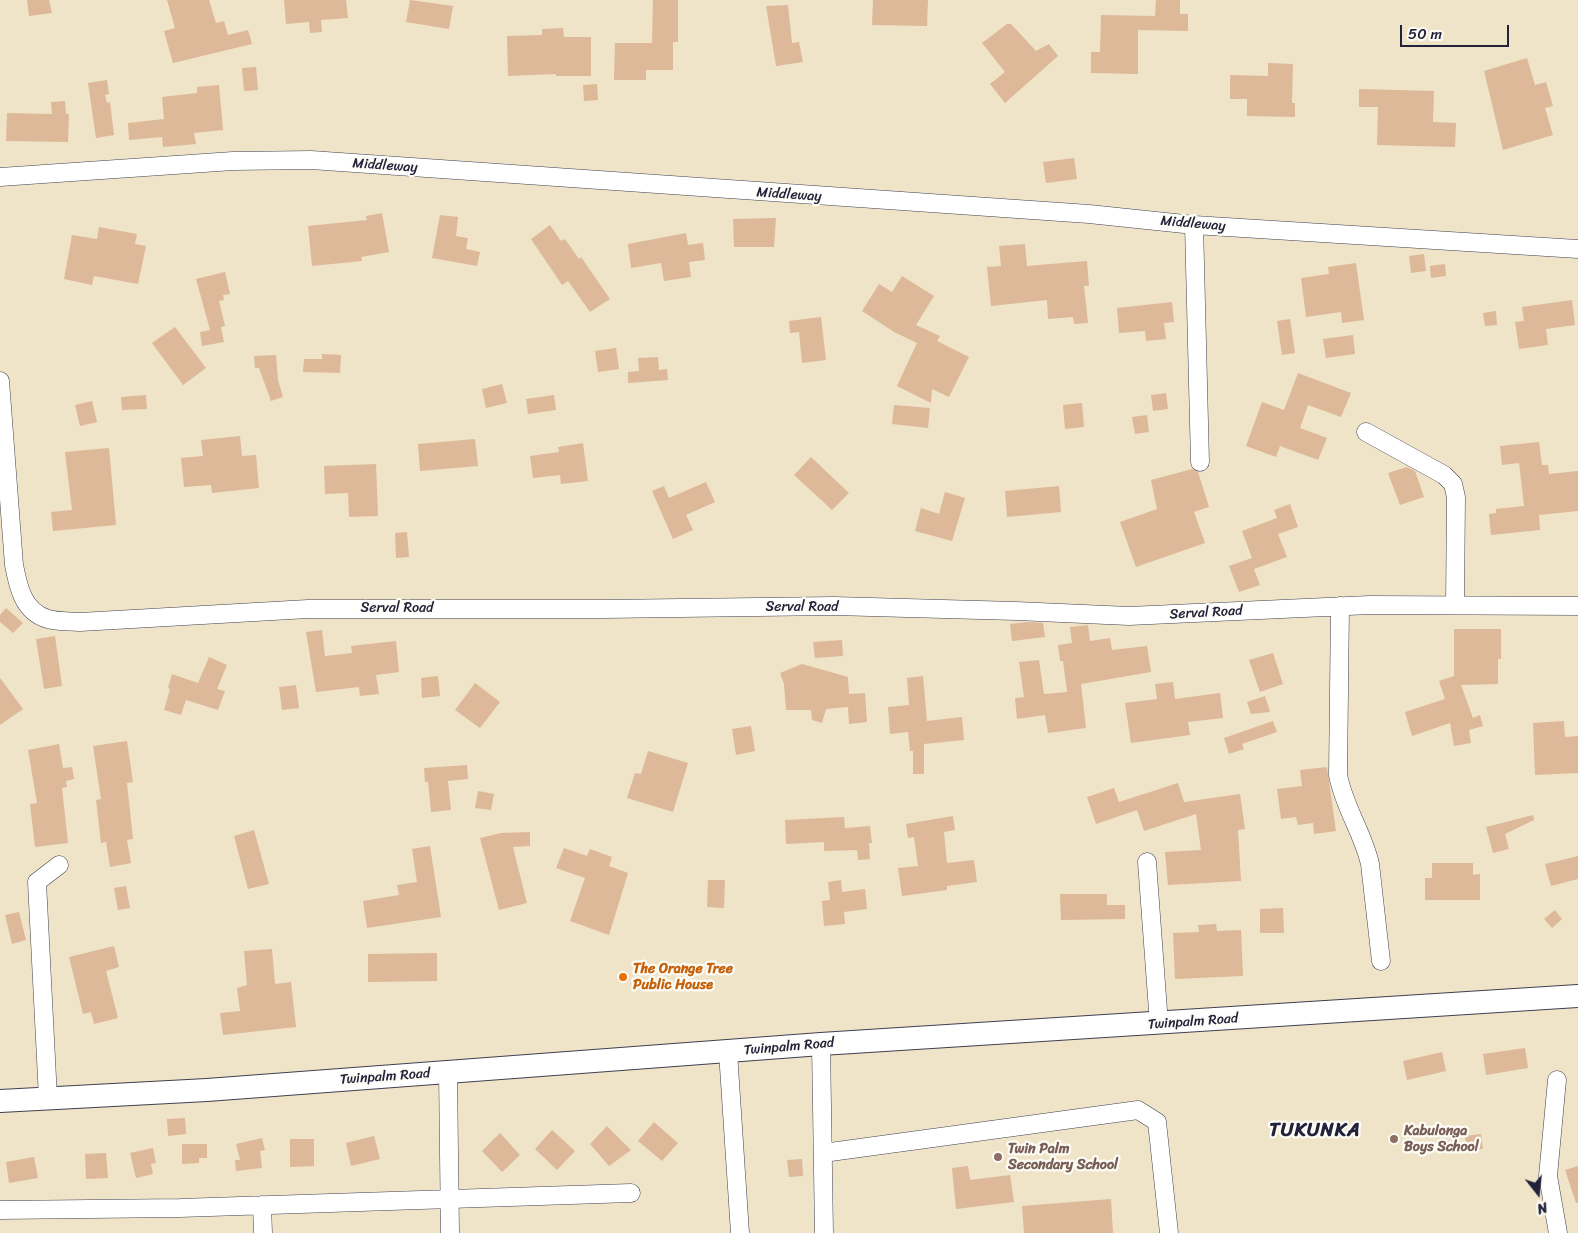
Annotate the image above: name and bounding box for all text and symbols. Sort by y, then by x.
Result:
scale bar [1403,15,1512,47]
text: 50 m [1408,21,1442,47]
street label: Middleway [352,155,418,177]
street label: Middleway [756,184,822,206]
street label: Middleway [1160,213,1226,235]
street label: Serval Road [766,599,838,615]
street label: Serval Road [361,600,433,616]
street label: Serval Road [1169,603,1243,623]
place label: The Orange Tree Public House [633,961,733,994]
marker: The Orange Tree Public House [617,971,629,983]
street label: Twinpalm Road [1147,1010,1239,1034]
street label: Twinpalm Road [743,1035,835,1059]
street label: Twinpalm Road [339,1065,431,1089]
district label: TUKUNKA [1268,1120,1362,1142]
place label: Kabulonga Boys School [1404,1123,1479,1156]
marker: Kabulonga Boys School [1388,1133,1400,1145]
place label: Twin Palm Secondary School [1008,1141,1118,1174]
marker: Twin Palm Secondary School [992,1151,1004,1163]
north arrow [1513,1168,1563,1218]
text: N [1534,1195,1550,1221]

